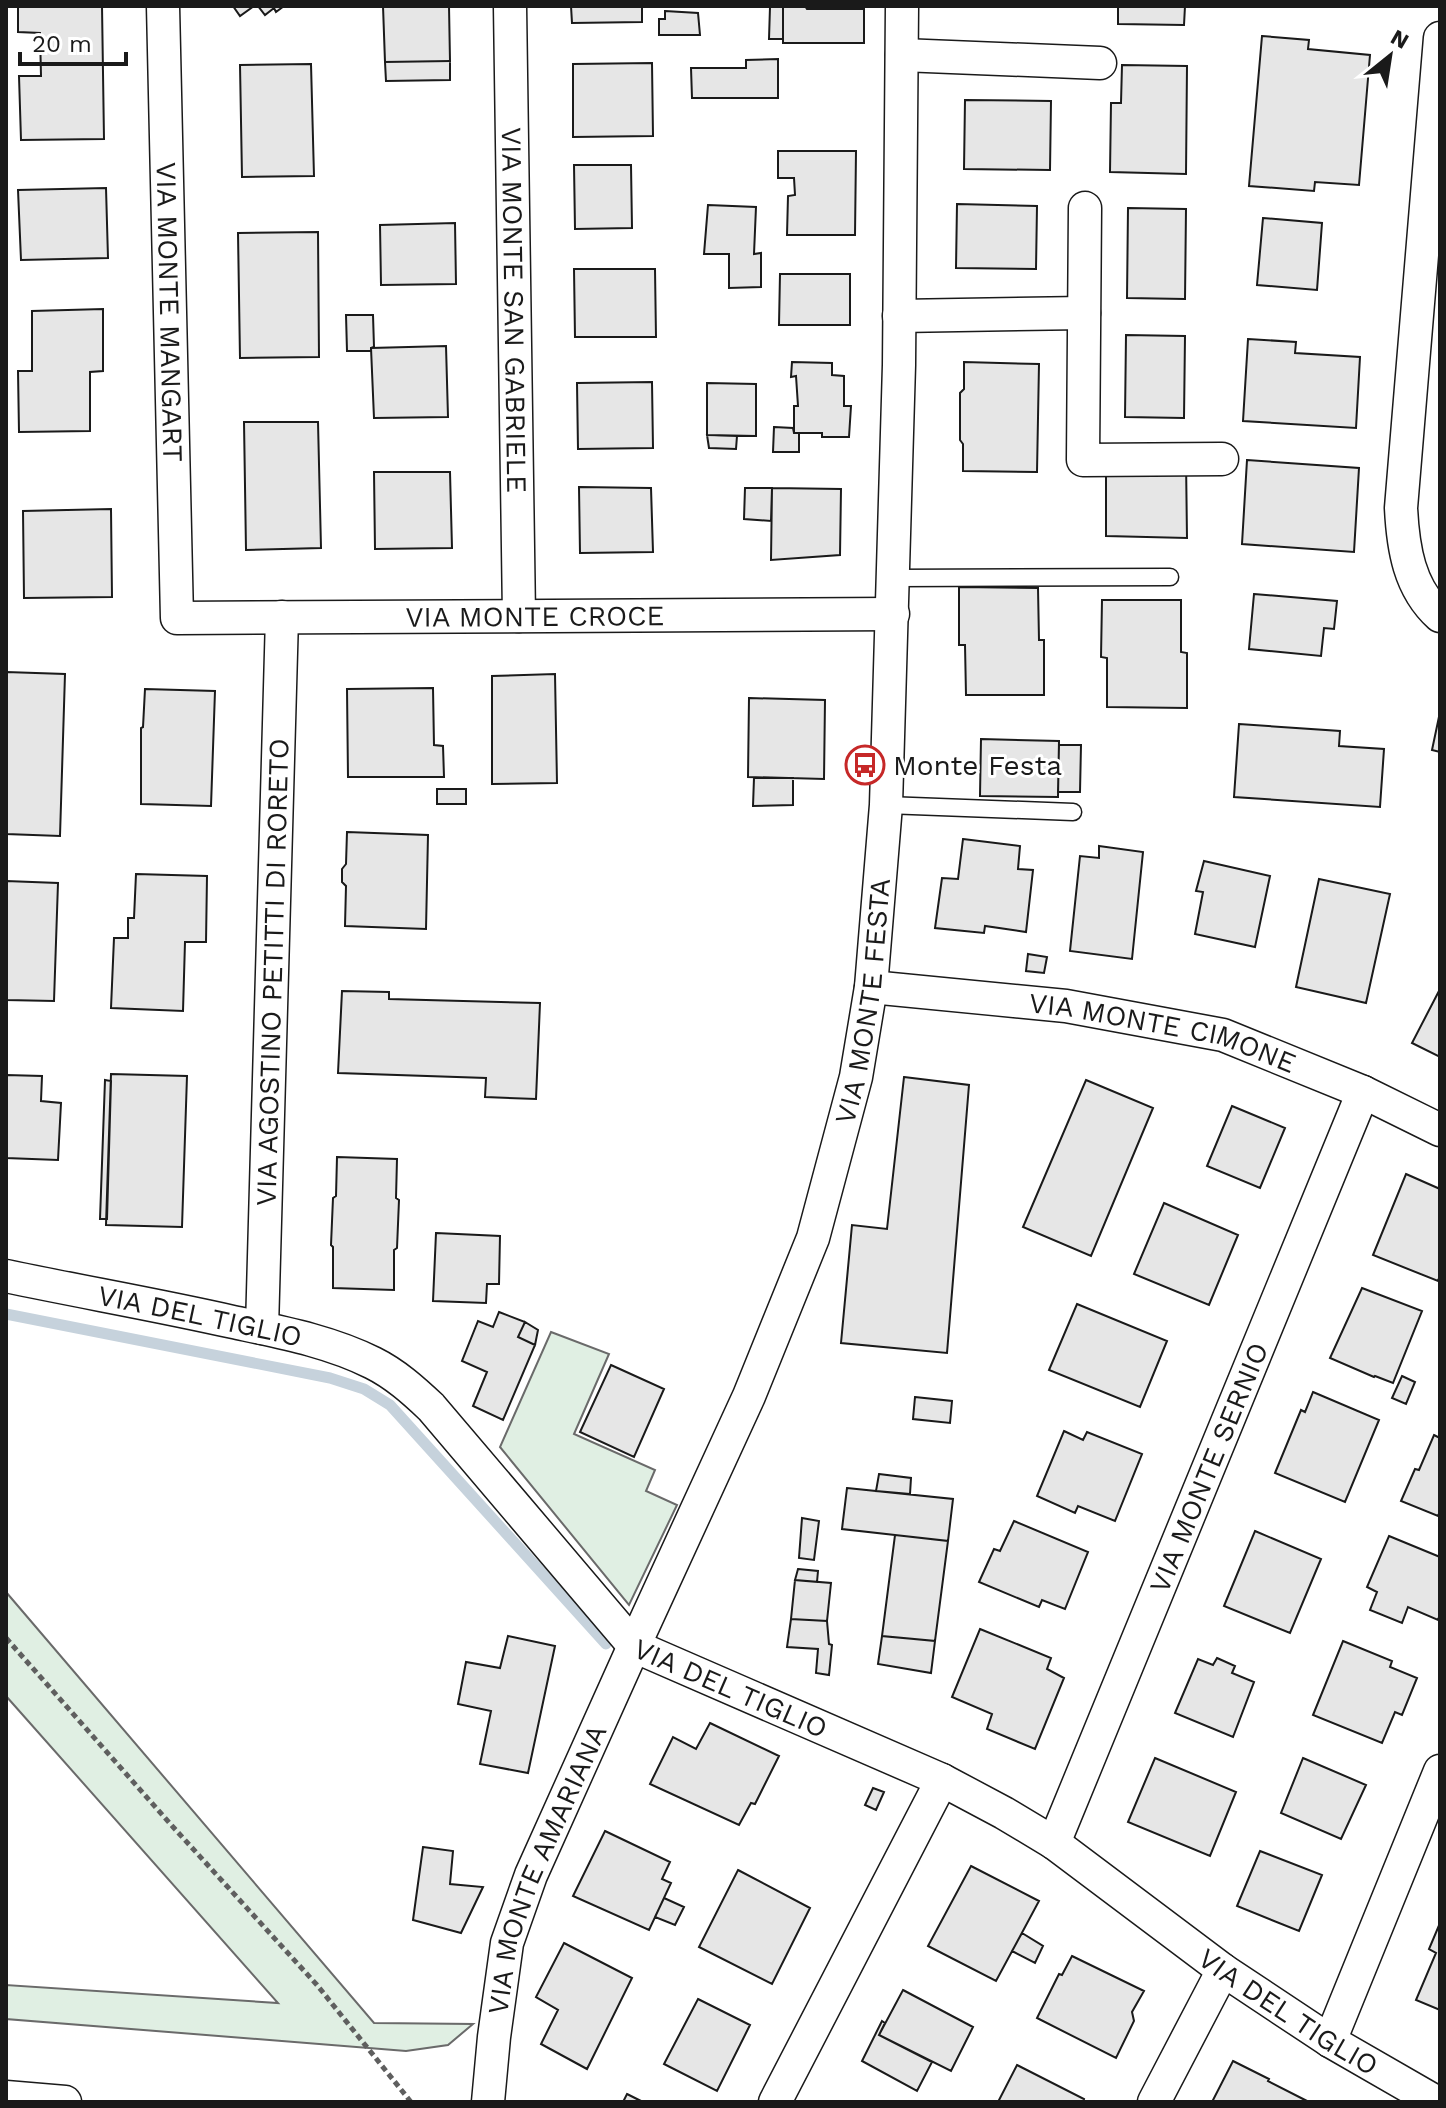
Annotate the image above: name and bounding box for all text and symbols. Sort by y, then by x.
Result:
scale bar [20,16,126,66]
north arrow [1350,16,1430,96]
text: N [1386,24,1413,54]
text: 20 m [32,30,92,58]
street label: VIA MONTE SAN GABRIELE [495,127,533,493]
street label: VIA MONTE MANGART [150,162,189,462]
street label: VIA MONTE CROCE [405,599,664,634]
street label: VIA AGOSTINO PETITTI DI RORETO [249,738,296,1206]
bus stop icon: Monte Festa [844,744,886,786]
place label: Monte Festa [893,749,1062,782]
street label: VIA MONTE FESTA [828,877,897,1128]
street label: VIA MONTE CIMONE [1028,986,1301,1080]
street label: VIA DEL TIGLIO [95,1279,305,1354]
street label: VIA MONTE SERNIO [1143,1338,1275,1598]
street label: VIA DEL TIGLIO [629,1632,832,1745]
street label: VIA MONTE AMARIANA [481,1719,614,2017]
street label: VIA DEL TIGLIO [1192,1941,1384,2082]

